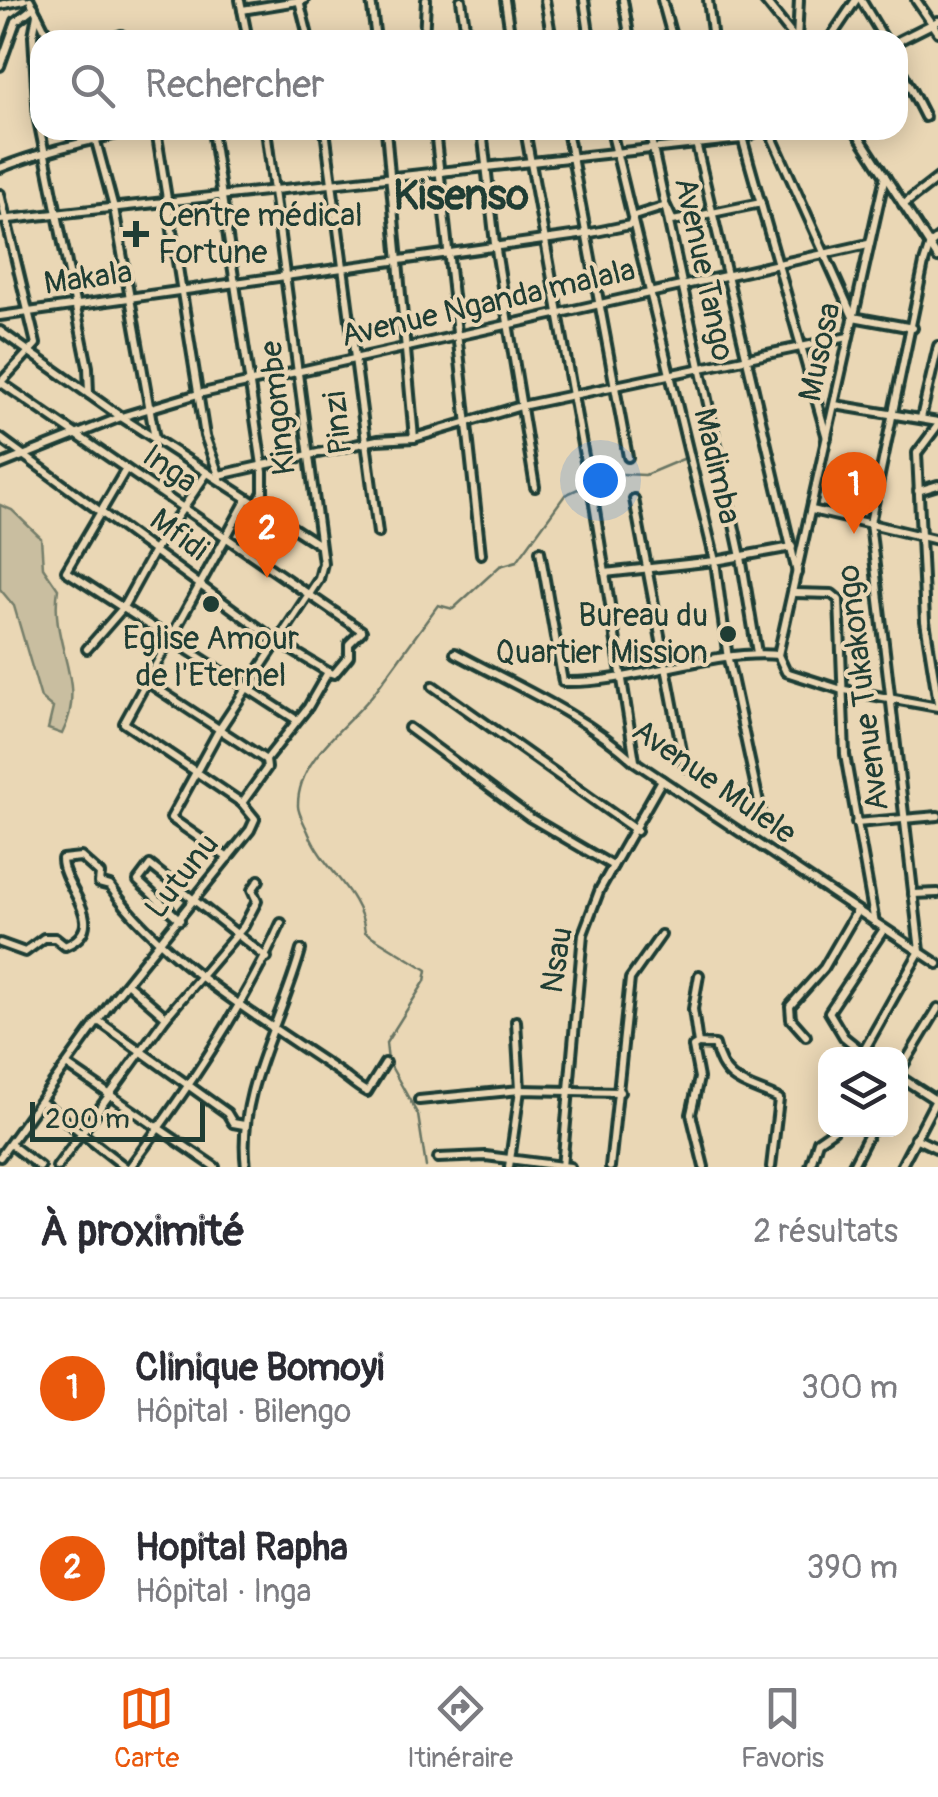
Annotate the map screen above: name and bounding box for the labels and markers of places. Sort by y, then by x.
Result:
place label: Centre médical Fortune [158,196,363,273]
marker: Centre médical Fortune [123,221,149,247]
pin: 1 [822,452,886,534]
pin: 2 [234,496,300,578]
marker: Eglise Amour de l'Eternel [200,593,222,615]
place label: Bureau du Quartier Mission [495,596,708,673]
place label: Eglise Amour de l'Eternel [123,619,300,696]
marker: Bureau du Quartier Mission [717,623,739,645]

